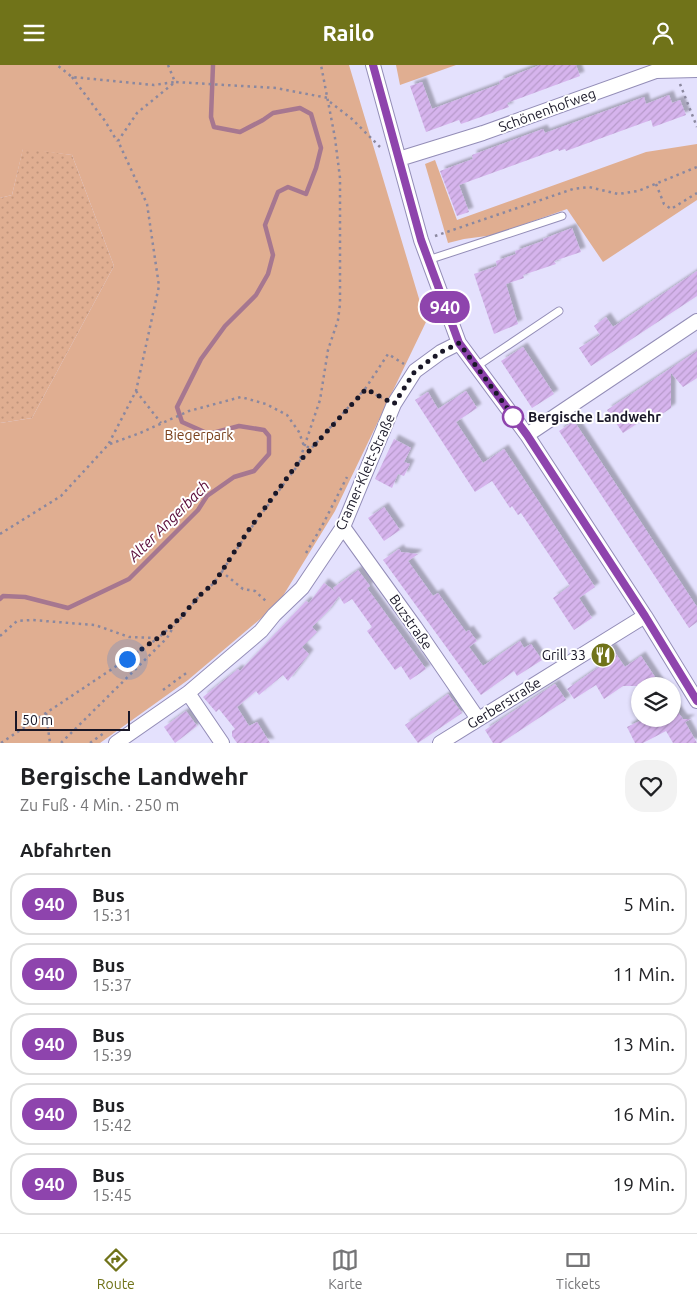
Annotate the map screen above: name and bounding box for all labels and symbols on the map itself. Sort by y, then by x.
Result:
street label: Schönenhofweg [496,85,598,135]
line badge: 940 [416,291,474,323]
marker: Bergische Landwehr [502,406,524,428]
place label: Bergische Landwehr [528,409,661,425]
street label: Cramer-Klett-Straße [332,411,398,533]
park label: Biegerpark [165,427,233,443]
water label: Alter Angerbach [124,477,213,565]
street label: Buzstraße [386,591,436,653]
restaurant icon: Grill 33 [590,642,616,668]
your location [115,647,140,672]
place label: Grill 33 [542,647,586,663]
street label: Gerberstraße [464,674,544,732]
scale bar [15,708,130,731]

